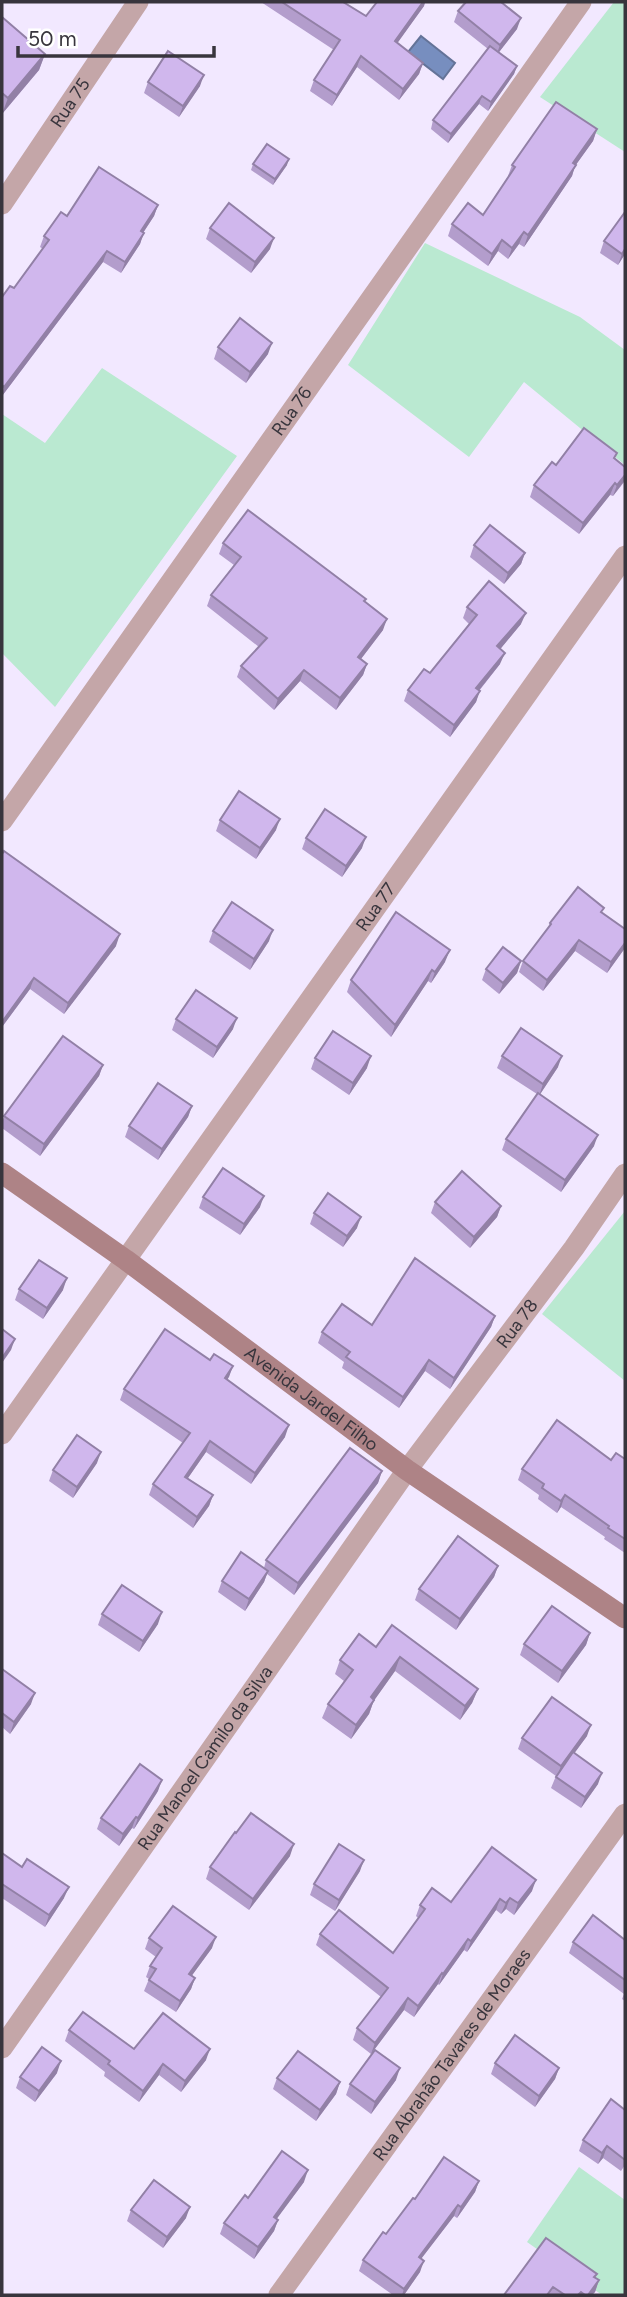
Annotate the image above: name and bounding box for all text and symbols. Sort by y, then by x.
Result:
scale bar [18,14,214,58]
text: 50 m [28,26,77,51]
street label: Rua 75 [46,74,95,132]
street label: Rua 76 [267,382,317,440]
street label: Rua 77 [351,878,401,936]
street label: Rua 78 [492,1295,543,1352]
street label: Avenida Jardel Filho [240,1342,383,1456]
street label: Rua Manoel Camilo da Silva [133,1661,277,1855]
street label: Rua Abrahão Tavares de Moraes [368,1944,536,2165]

